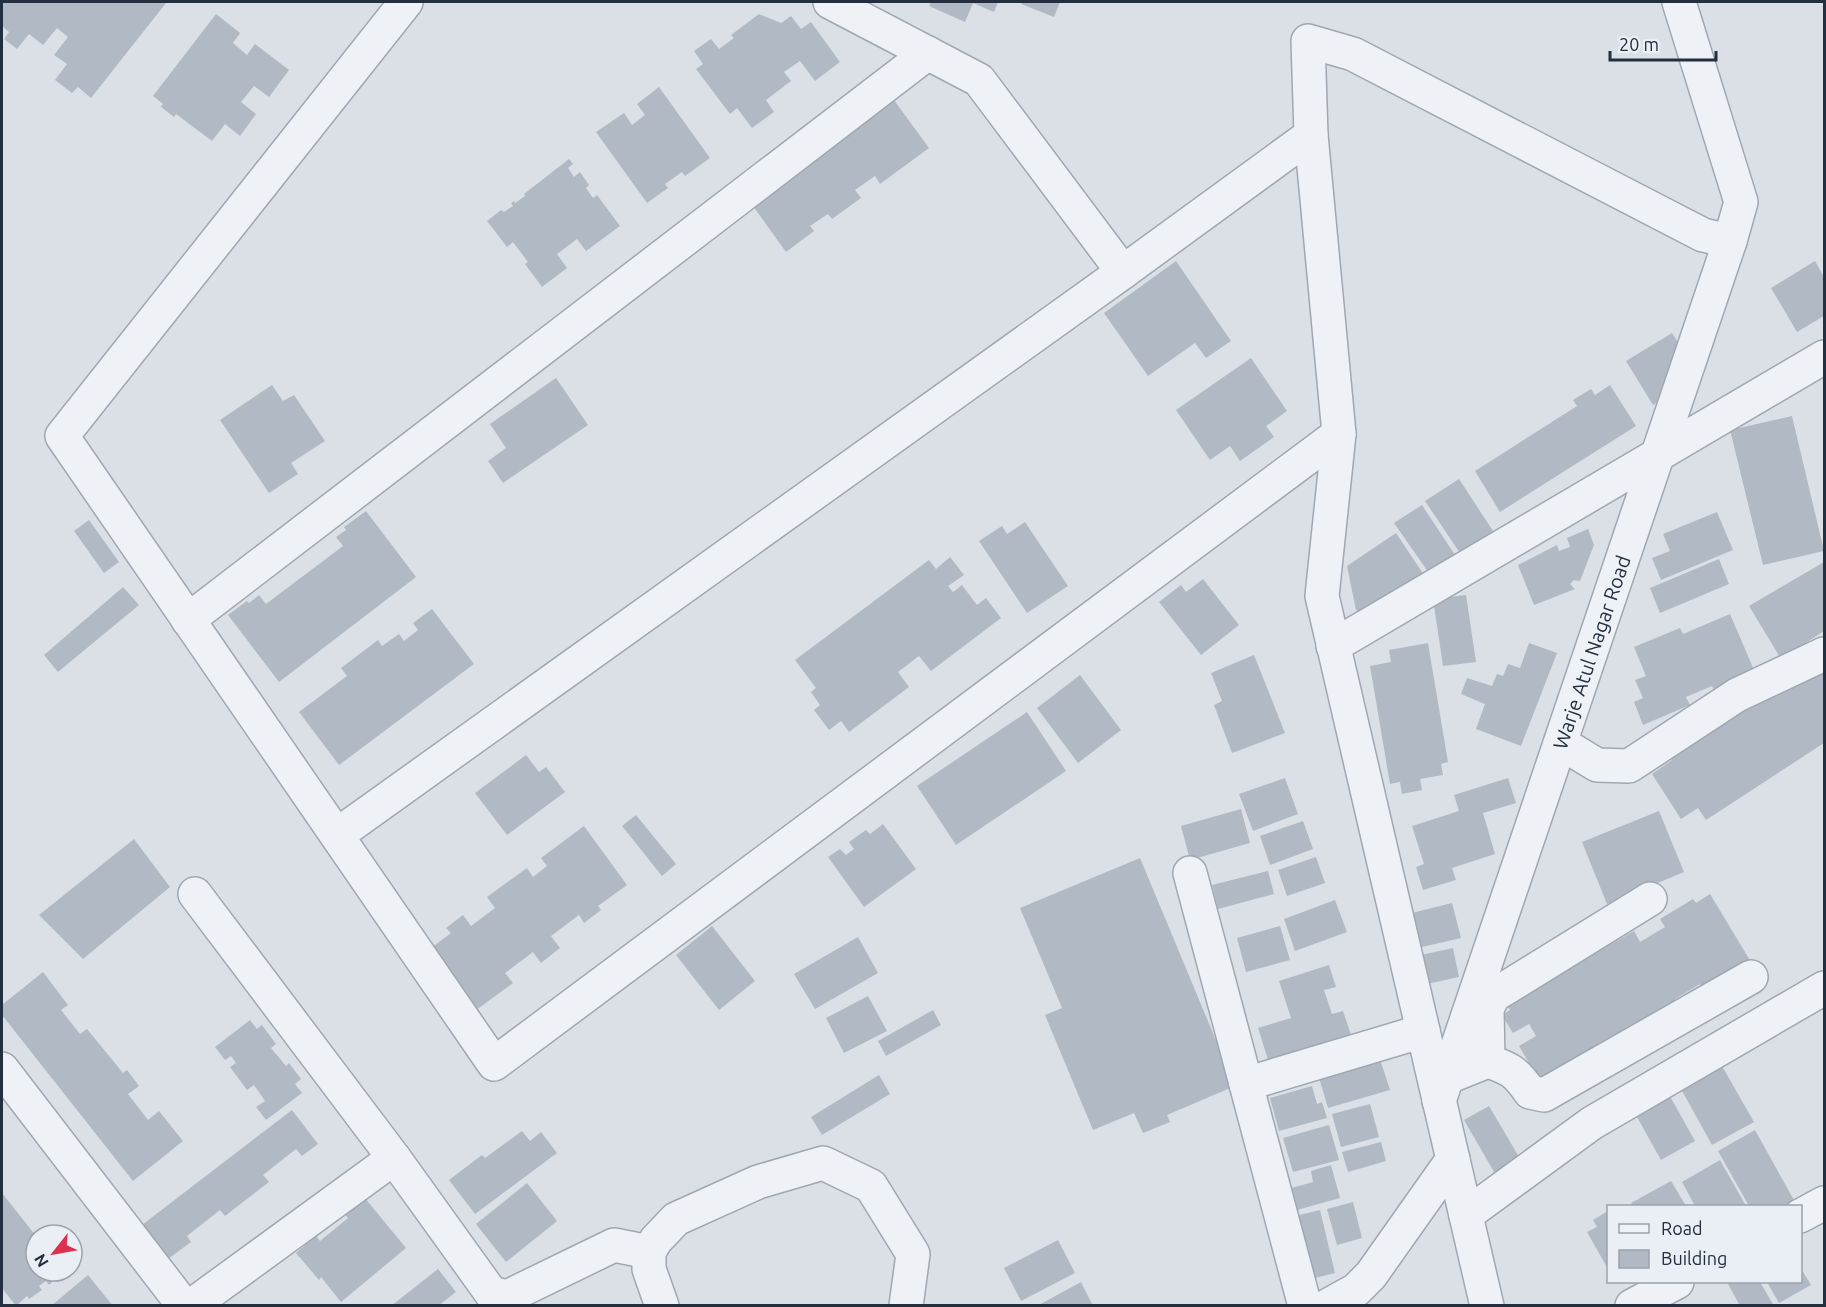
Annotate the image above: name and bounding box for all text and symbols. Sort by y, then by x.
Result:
scale bar [1610,24,1716,62]
text: 20 m [1619,34,1659,54]
street label: Warje Atul Nagar Road [1547,552,1634,752]
legend [1607,1205,1802,1283]
text: Road [1661,1218,1703,1238]
north arrow [24,1223,84,1283]
text: Building [1661,1248,1727,1268]
text: N [30,1251,52,1270]

